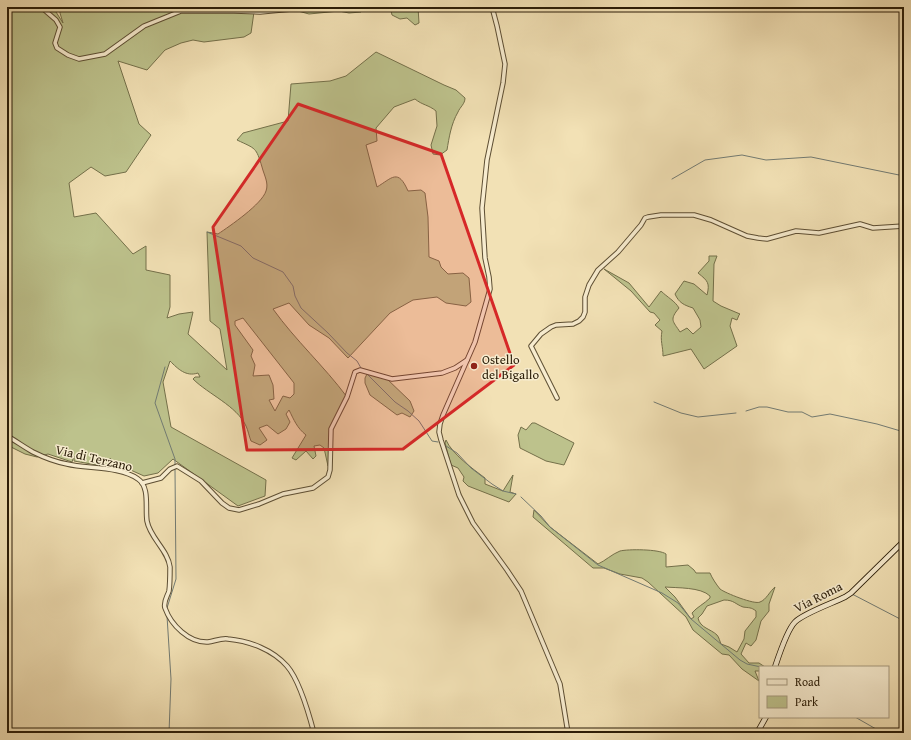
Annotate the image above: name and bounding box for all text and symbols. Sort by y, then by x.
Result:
place label: Ostello del Bigallo [482,350,539,384]
marker: Ostello del Bigallo [469,361,479,371]
street label: Via di Terzano [54,440,135,476]
street label: Via Roma [790,576,846,617]
legend [759,666,889,718]
text: Road [795,673,821,690]
text: Park [795,693,819,710]

